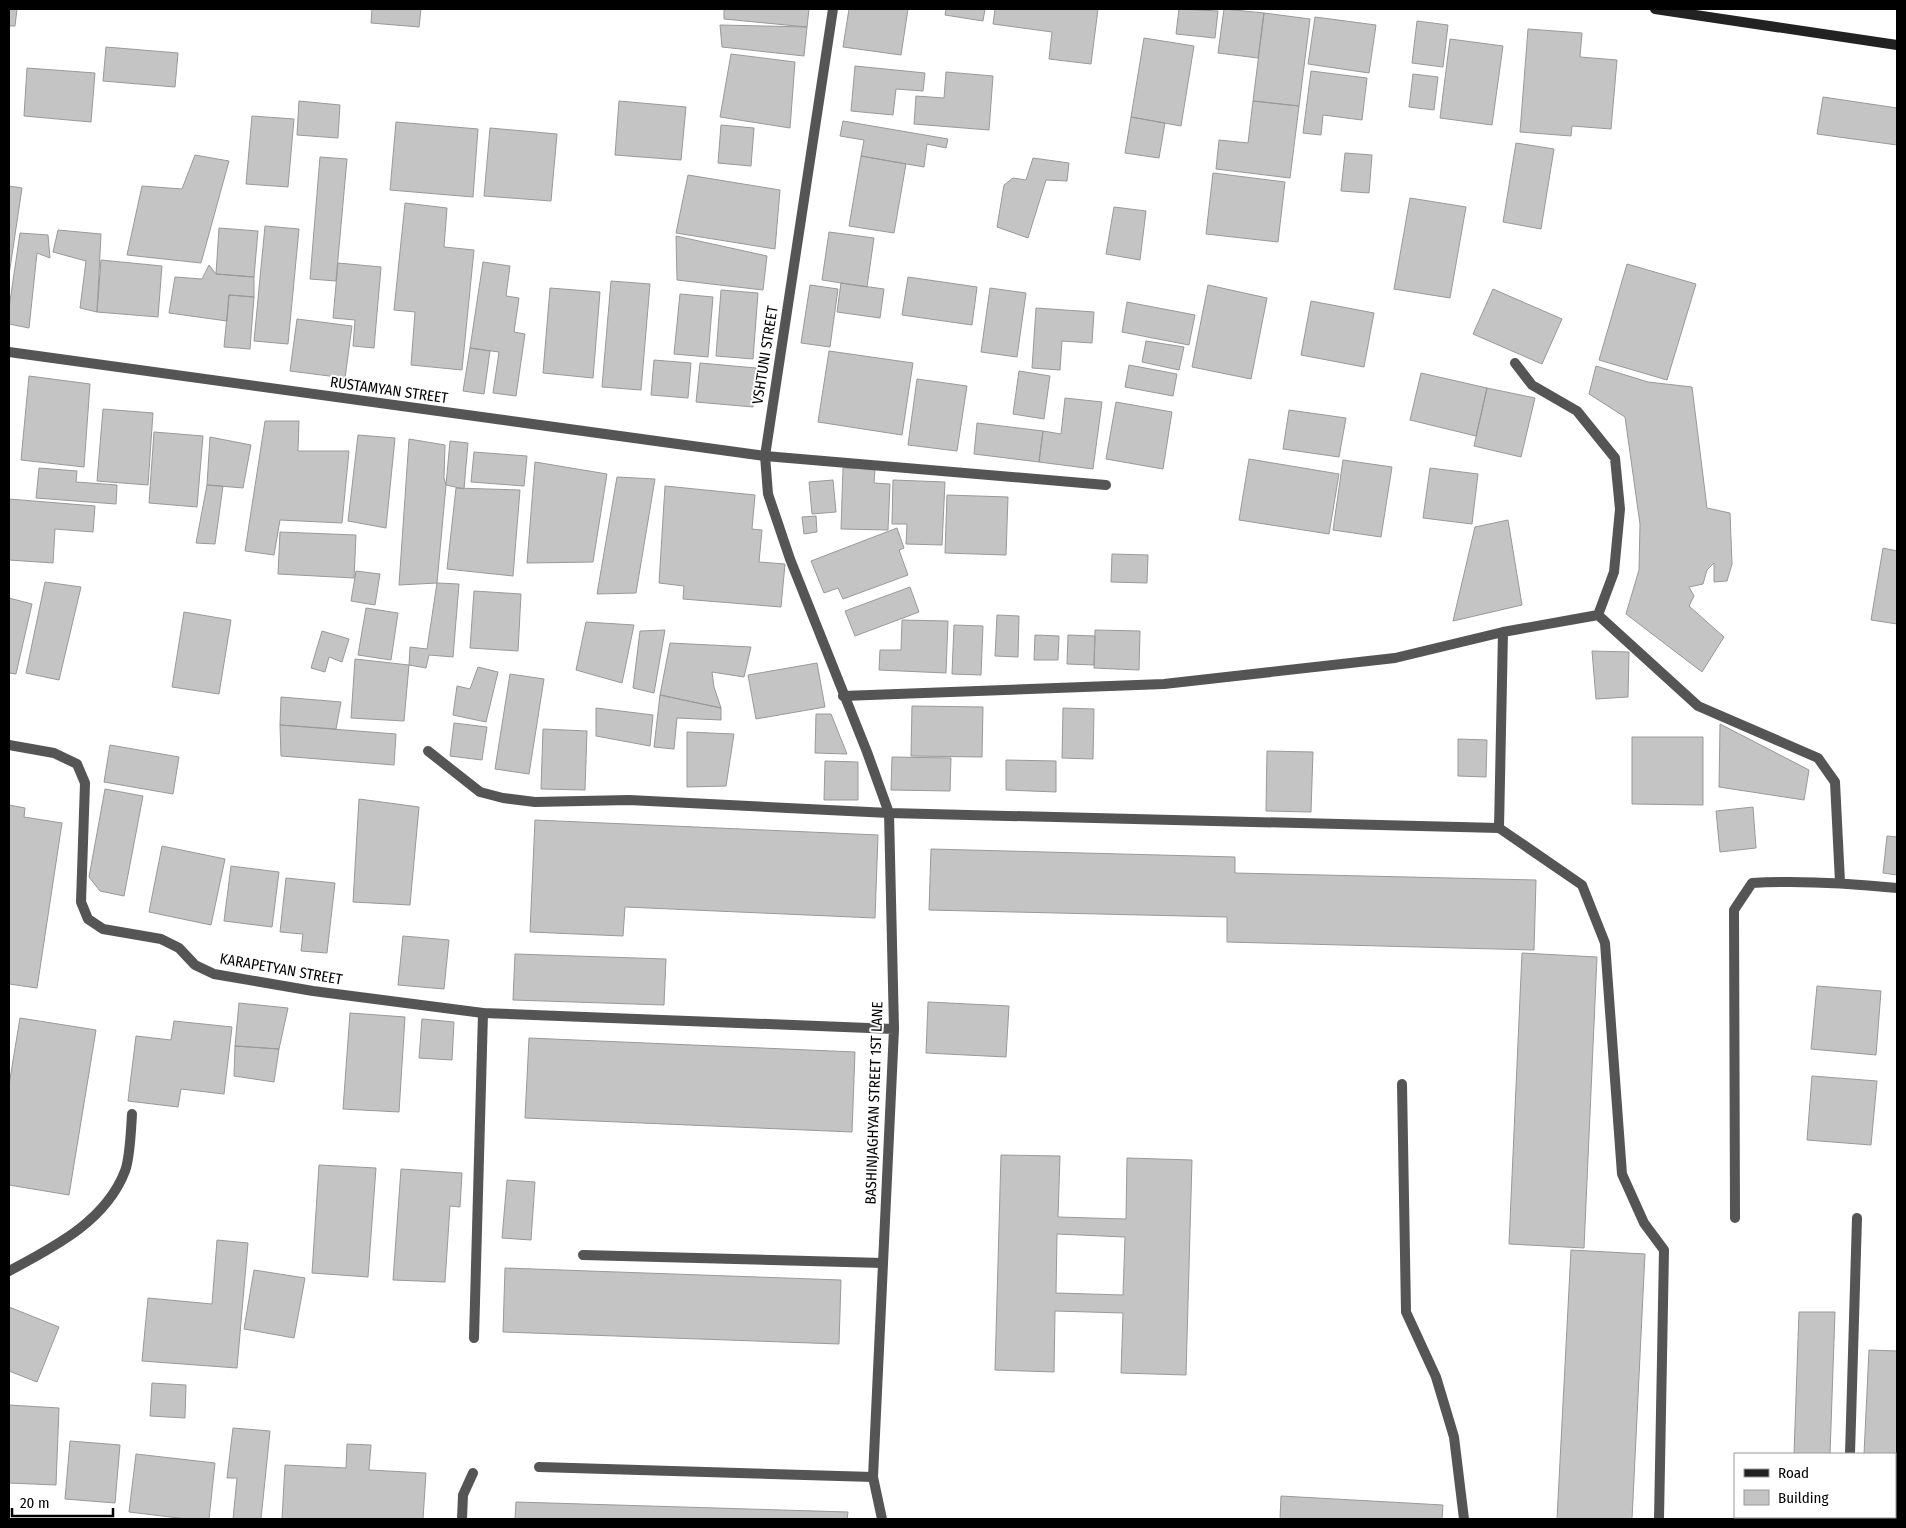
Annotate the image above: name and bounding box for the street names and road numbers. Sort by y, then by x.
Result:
street label: VSHTUNI STREET [748,304,782,406]
street label: RUSTAMYAN STREET [329,373,449,407]
street label: KARAPETYAN STREET [218,949,344,989]
street label: BASHINJAGHYAN STREET 1ST LANE [861,1001,887,1205]

